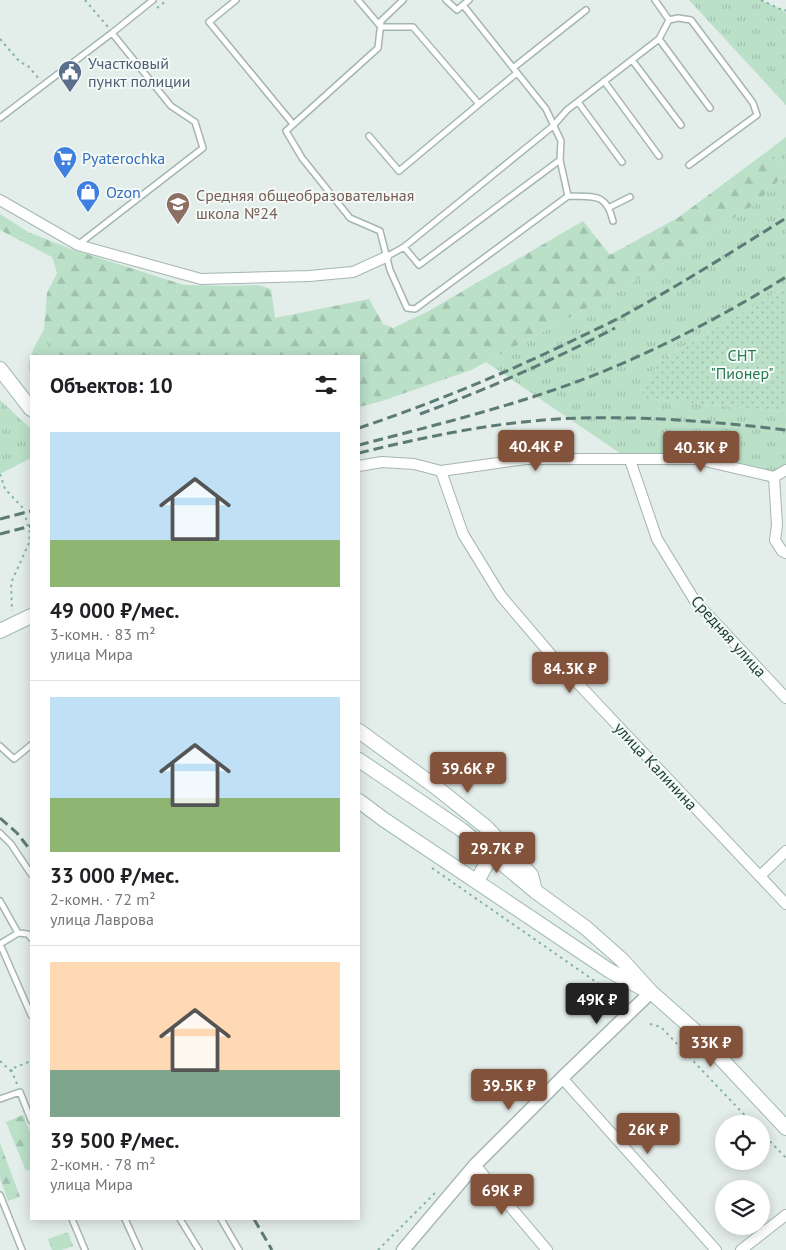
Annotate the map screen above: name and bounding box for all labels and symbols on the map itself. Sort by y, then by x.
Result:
place label: Участковый пункт полиции [88,53,191,91]
public building icon: Участковый пункт полиции [57,59,83,93]
supermarket icon: Pyaterochka [52,145,78,179]
place label: Pyaterochka [82,148,165,168]
shop icon: Ozon [75,179,101,213]
place label: Ozon [106,182,141,202]
place label: Средняя общеобразовательная школа №24 [196,185,414,223]
school or university icon: Средняя общеобразовательная школа №24 [165,191,191,225]
park label: СНТ "Пионер" [710,345,774,383]
pin: 40.4K ₽ [490,430,582,472]
pin: 40.3K ₽ [655,430,747,473]
street label: Средняя улица [687,591,771,681]
pin: 84.3K ₽ [524,652,616,694]
street label: улица Калинина [610,718,702,814]
pin: 39.6K ₽ [422,752,514,794]
pin: 29.7K ₽ [451,832,543,874]
pin: 49K ₽ [562,982,632,1025]
pin: 33K ₽ [676,1026,746,1068]
pin: 39.5K ₽ [463,1068,555,1111]
pin: 26K ₽ [613,1112,683,1155]
pin: 69K ₽ [467,1174,537,1216]

